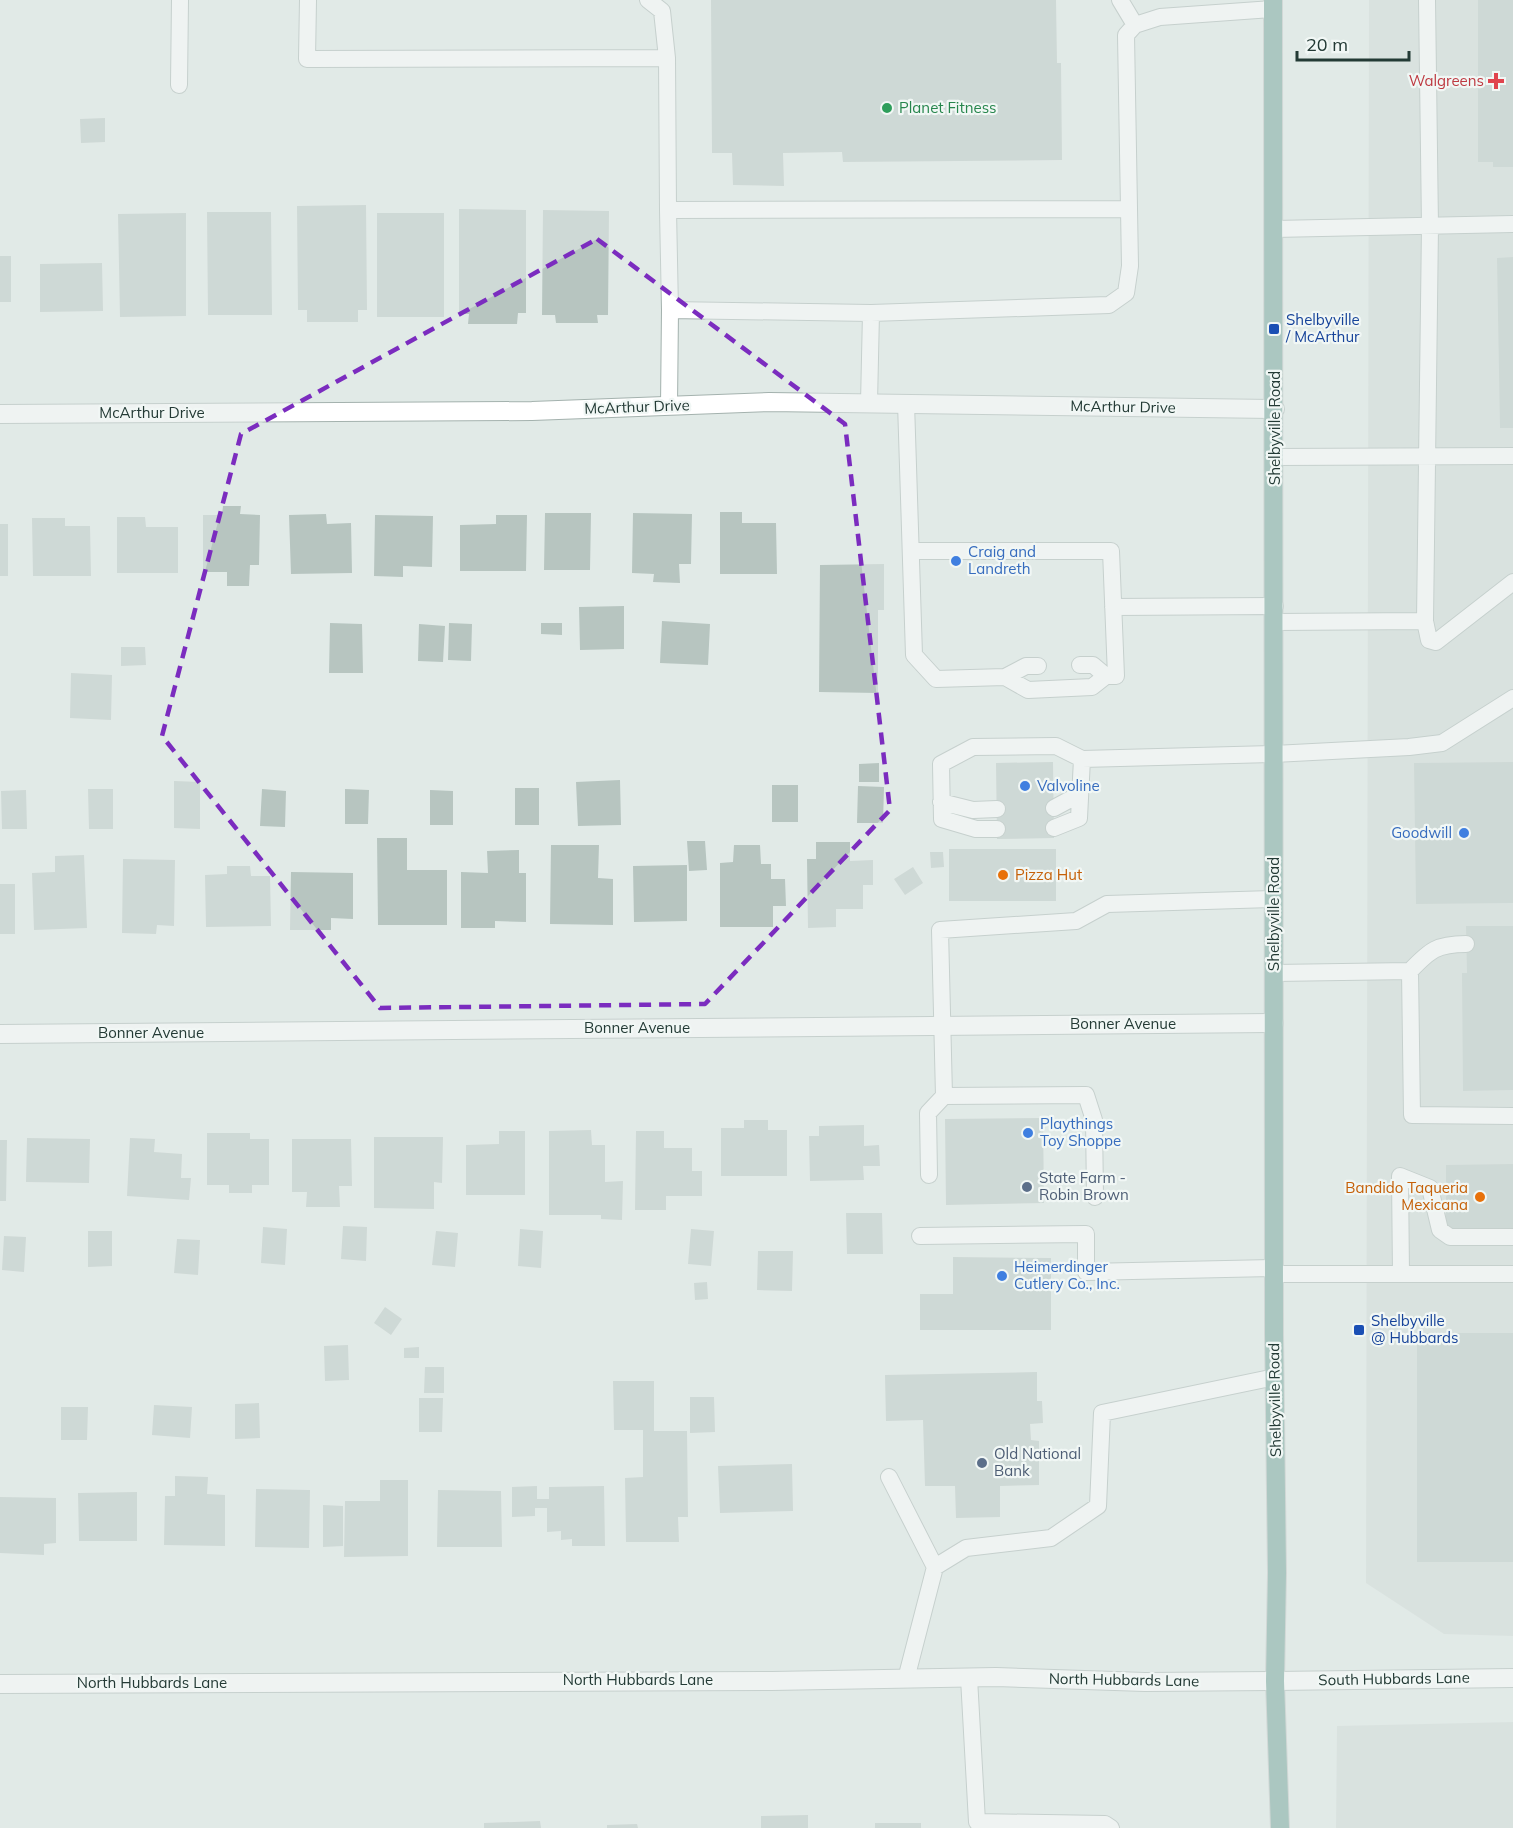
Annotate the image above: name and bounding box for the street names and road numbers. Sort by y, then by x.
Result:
street label: Shelbyville Road [1265,371,1284,485]
street label: McArthur Drive [584,395,690,418]
street label: McArthur Drive [1070,396,1176,417]
street label: McArthur Drive [99,403,205,422]
street label: Shelbyville Road [1264,857,1283,971]
street label: Bonner Avenue [1070,1014,1176,1033]
street label: Bonner Avenue [584,1018,690,1037]
street label: Bonner Avenue [98,1023,204,1042]
street label: Shelbyville Road [1264,1343,1285,1457]
street label: South Hubbards Lane [1318,1668,1470,1689]
street label: North Hubbards Lane [1049,1669,1199,1690]
street label: North Hubbards Lane [563,1670,713,1689]
street label: North Hubbards Lane [77,1673,227,1692]

